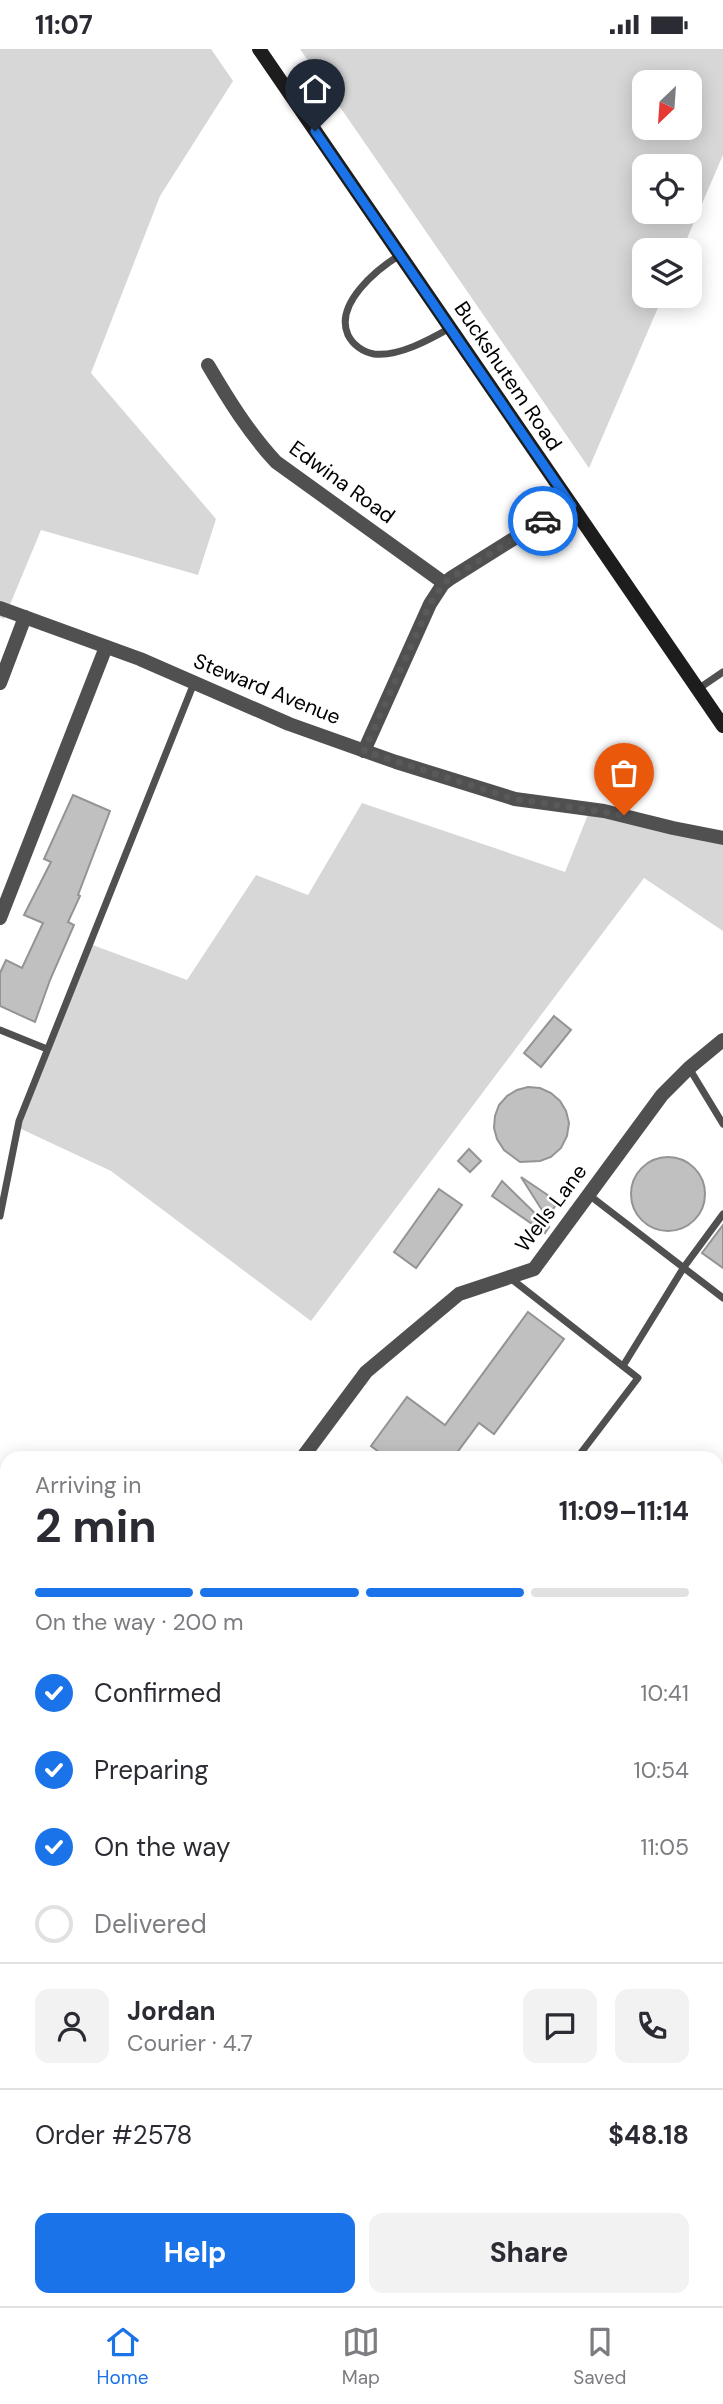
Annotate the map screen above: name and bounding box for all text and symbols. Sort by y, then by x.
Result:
text: 11:07 [35,8,93,42]
pin [285,59,345,131]
icon: home [296,70,334,108]
north arrow [632,70,702,140]
map controls [632,70,702,308]
button: locate [632,154,702,224]
button: layers [632,238,702,308]
street label: Buckshutem Road [448,296,568,456]
street label: Edwina Road [284,434,400,530]
courier [508,486,578,556]
icon: car [524,502,562,540]
street label: Steward Avenue [189,647,345,731]
pin [594,743,654,815]
icon: bag [605,754,643,792]
street label: Wells Lane [509,1158,593,1258]
text: Arriving in [35,1470,141,1500]
text: 11:09–11:14 [559,1494,689,1528]
text: 2 min [35,1496,157,1556]
text: On the way · 200 m [35,1607,244,1637]
icon: check [35,1674,73,1712]
text: Confirmed [94,1676,221,1710]
text: 10:41 [640,1678,689,1708]
icon: check [35,1751,73,1789]
text: Preparing [94,1753,209,1787]
text: 10:54 [633,1755,689,1785]
icon: check [35,1828,73,1866]
text: On the way [94,1830,230,1864]
text: 11:05 [640,1832,689,1862]
text: Delivered [94,1907,207,1941]
button: person [35,1989,109,2063]
button: chat [523,1989,597,2063]
button: phone [615,1989,689,2063]
text: Jordan [127,1994,216,2028]
text: Courier · 4.7 [127,2028,253,2058]
text: Order #2578 [35,2118,192,2152]
text: $48.18 [608,2118,689,2152]
button: Help [35,2213,355,2293]
button: Share [369,2213,689,2293]
tab: Home [97,2323,149,2390]
tab: Map [342,2323,380,2390]
tab: Saved [573,2323,626,2390]

